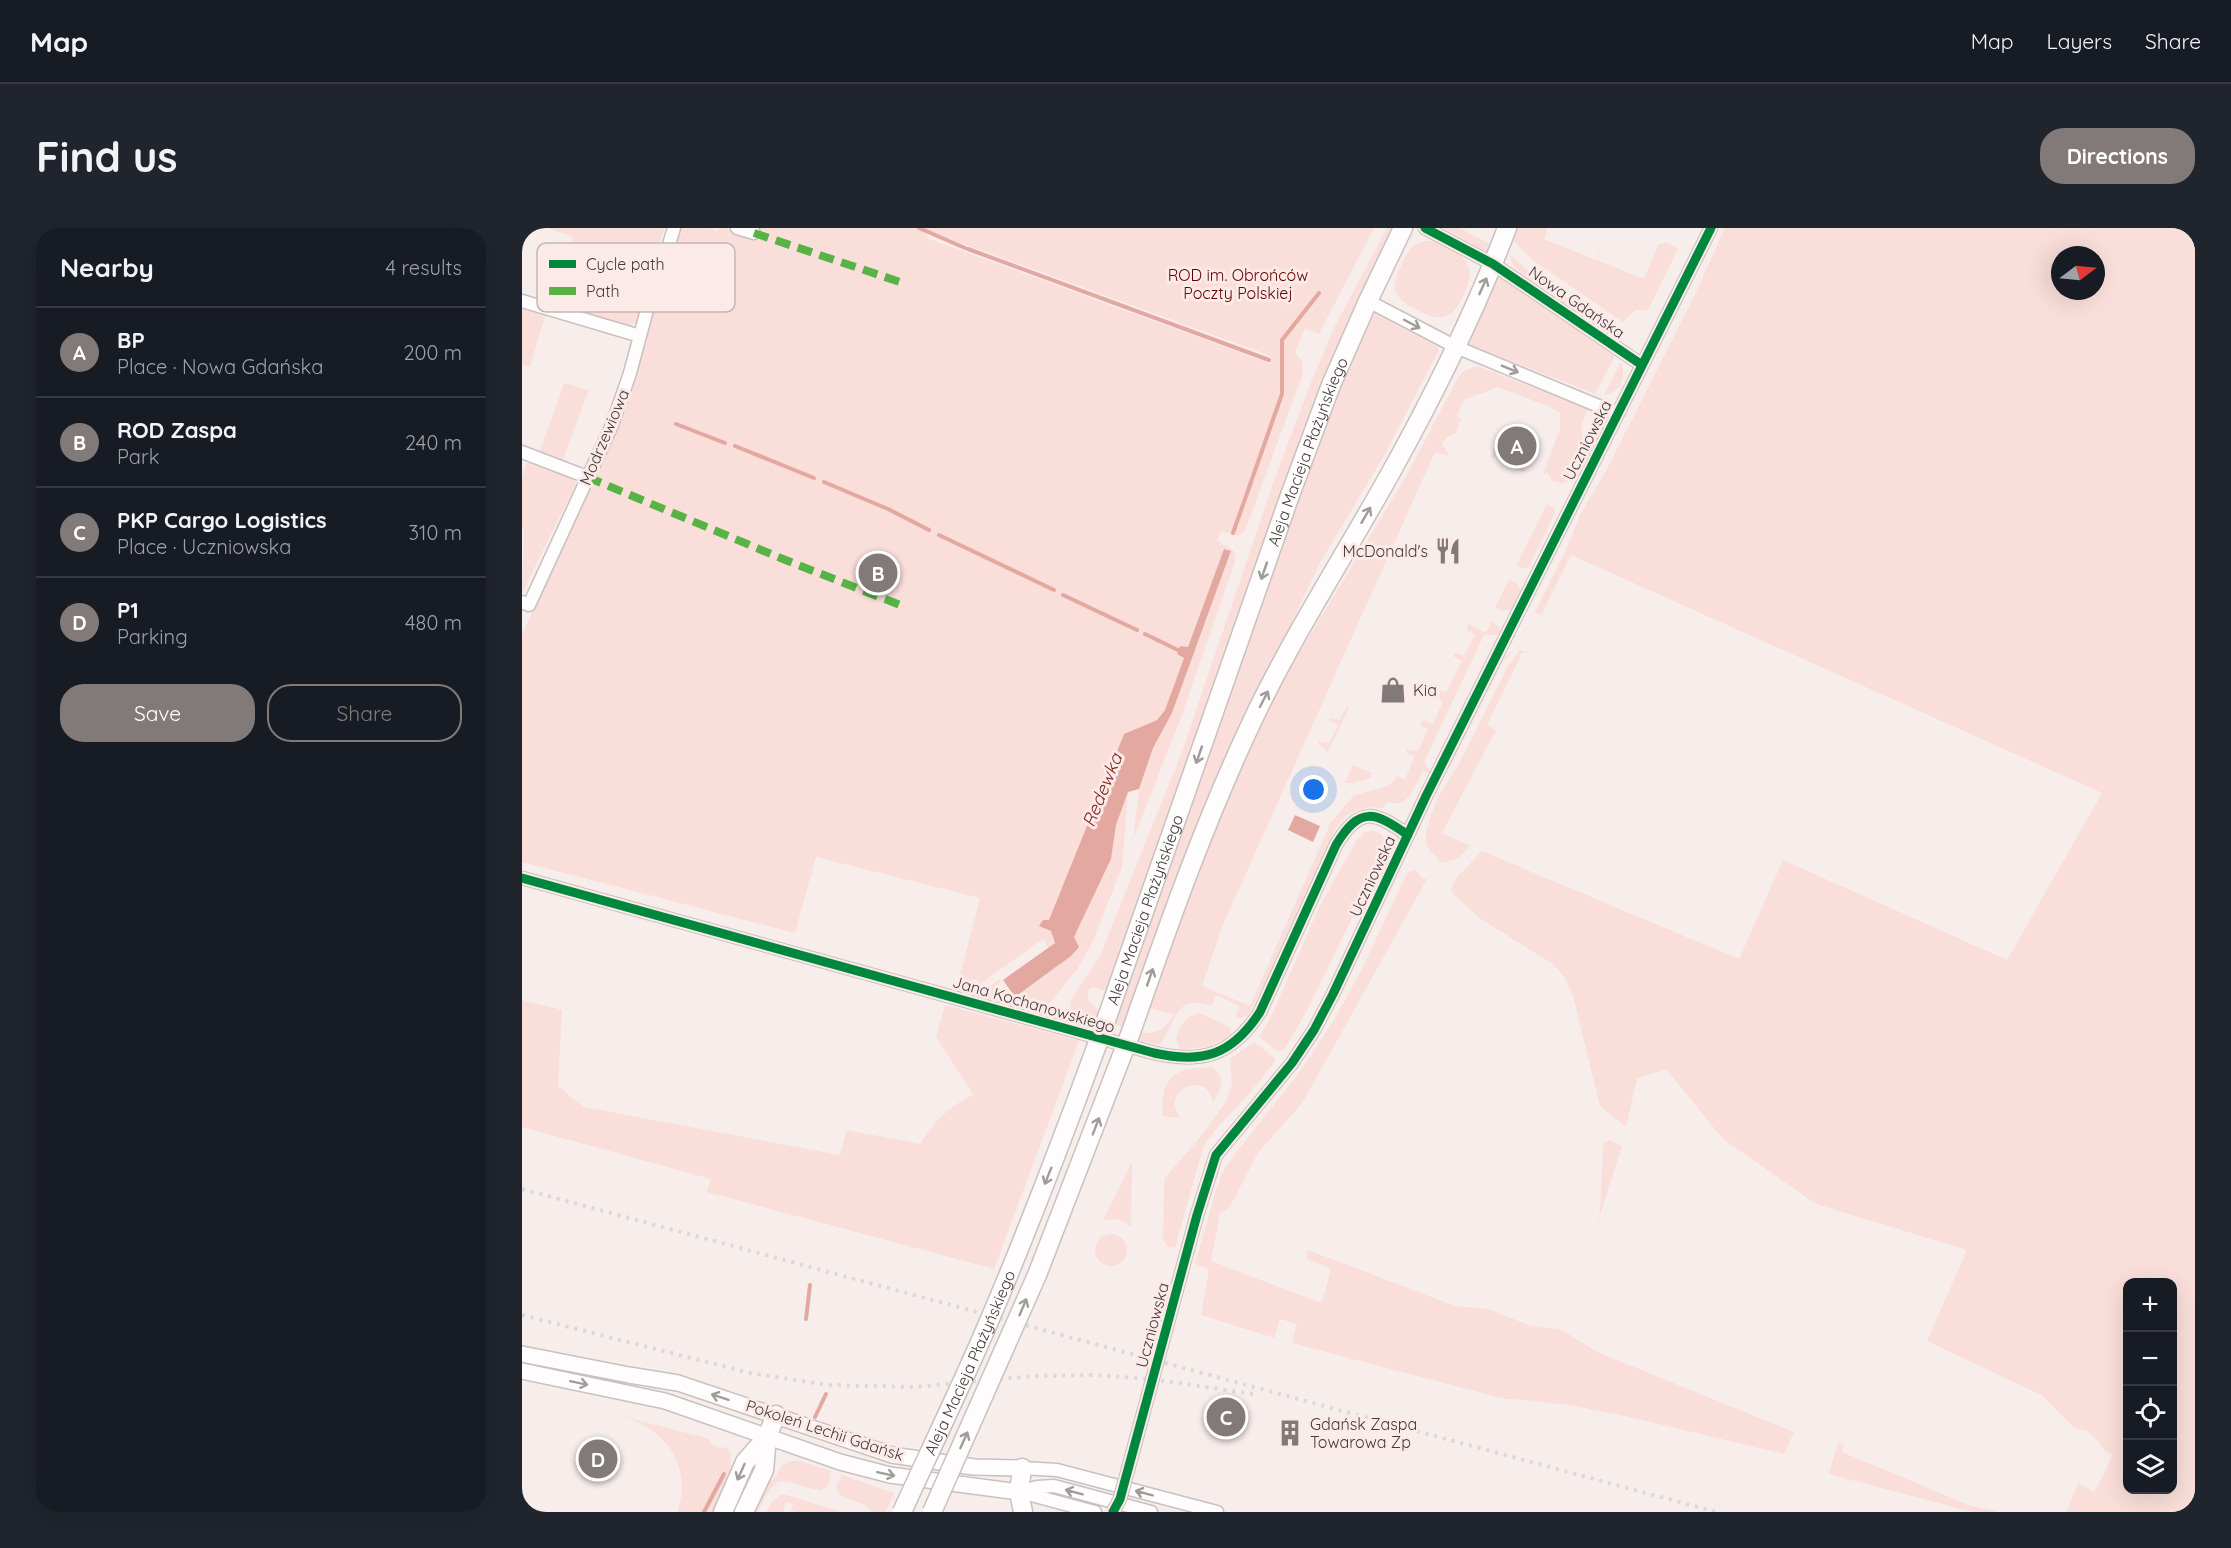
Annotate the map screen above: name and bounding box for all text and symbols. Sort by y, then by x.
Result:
text: Map [30,24,88,59]
text: Map [1971,28,2014,54]
text: Layers [2047,28,2112,54]
text: Share [2145,28,2201,54]
button: Directions [2040,128,2195,184]
text: Find us [36,130,178,183]
legend [537,243,735,312]
north arrow [2051,246,2105,300]
text: Nearby [60,251,154,284]
text: Cycle path [586,254,665,274]
text: 4 results [386,255,462,280]
street label: Nowa Gdańska [1525,261,1629,343]
park label: ROD im. Obrońców Poczty Polskiej [1168,265,1308,303]
one-way arrow [1478,278,1490,296]
text: Path [586,281,620,301]
one-way arrow [1402,319,1420,330]
text: BP [117,326,145,354]
text: A [73,340,86,365]
text: 200 m [403,340,462,365]
text: Place · Nowa Gdańska [117,354,323,379]
street label: Aleja Macieja Płażyńskiego [1263,354,1352,549]
one-way arrow [1500,364,1519,375]
street label: Modrzewiowa [575,386,633,488]
street label: Uczniowska [1558,397,1616,483]
text: ROD Zaspa [117,416,237,444]
pin: A [1498,424,1536,468]
text: B [73,430,86,455]
text: 240 m [405,430,462,455]
text: Park [117,444,159,469]
text: PKP Cargo Logistics [117,506,327,534]
one-way arrow [1361,506,1373,523]
text: C [73,520,86,545]
text: 310 m [409,520,462,545]
text: Place · Uczniowska [117,534,291,559]
restaurant icon: McDonald's [1433,536,1463,566]
place label: McDonald's [1342,541,1428,561]
pin: B [858,550,898,596]
one-way arrow [1257,561,1268,580]
text: P1 [117,596,139,624]
text: D [72,610,87,635]
text: 480 m [405,610,462,635]
text: Parking [117,624,188,649]
shop icon: Kia [1378,675,1408,705]
place label: Kia [1413,680,1437,700]
button: Save [60,684,255,742]
button: Share [267,684,462,742]
one-way arrow [1258,691,1270,709]
one-way arrow [1193,745,1204,764]
water label: Redewka [1077,749,1128,830]
your location [1299,775,1328,804]
street label: Aleja Macieja Płażyńskiego [1102,812,1187,1008]
street label: Uczniowska [1344,832,1400,920]
one-way arrow [1146,968,1157,987]
street label: Jana Kochanowskiego [950,971,1118,1037]
one-way arrow [1091,1117,1102,1136]
one-way arrow [1042,1166,1053,1185]
street label: Aleja Macieja Płażyńskiego [920,1267,1019,1458]
map controls [2123,1278,2177,1494]
button: + [2123,1278,2177,1332]
street label: Uczniowska [1131,1280,1173,1370]
one-way arrow [1018,1299,1029,1317]
button: − [2123,1332,2177,1386]
one-way arrow [569,1378,589,1389]
button: locate [2123,1386,2177,1440]
one-way arrow [711,1390,730,1401]
pin: C [1206,1394,1246,1440]
street label: Pokoleń Lechii Gdańsk [743,1395,907,1465]
place label: Gdańsk Zaspa Towarowa Zp [1310,1414,1417,1452]
building icon: Gdańsk Zaspa Towarowa Zp [1275,1418,1305,1448]
one-way arrow [959,1431,971,1449]
pin: D [578,1436,618,1482]
button: layers [2123,1440,2177,1494]
one-way arrow [735,1462,746,1480]
one-way arrow [876,1469,896,1480]
one-way arrow [1065,1486,1084,1497]
one-way arrow [1135,1486,1154,1498]

